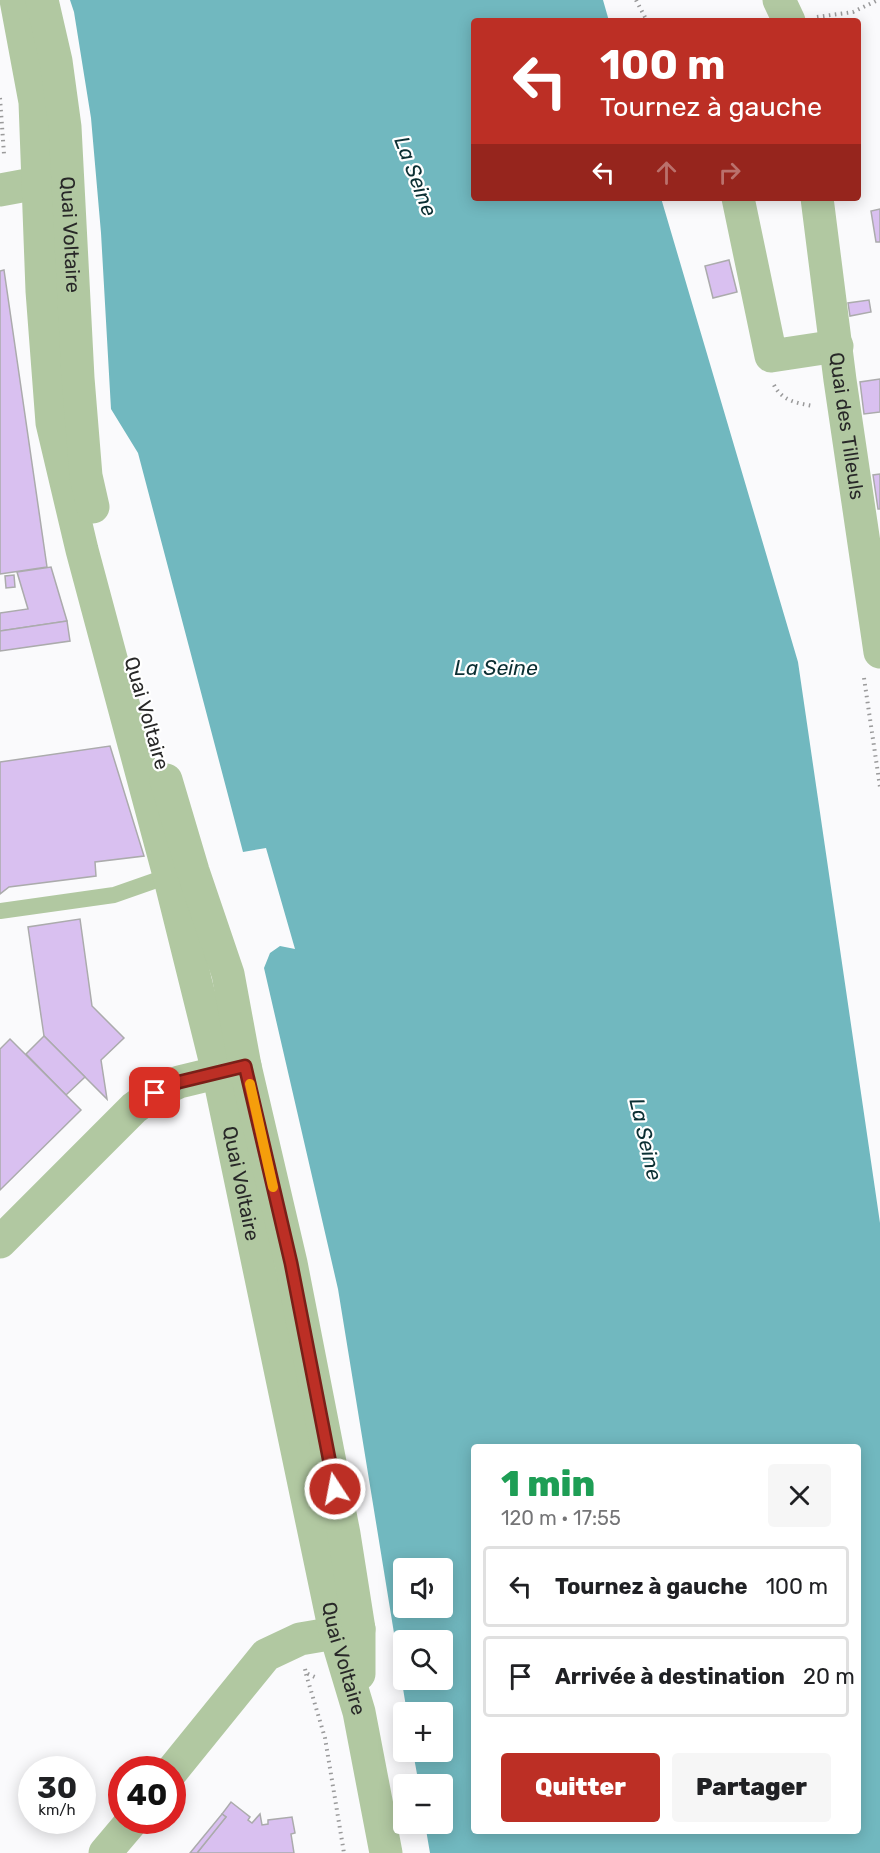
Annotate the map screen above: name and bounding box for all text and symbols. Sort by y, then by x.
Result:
text: 100 m [600,40,725,90]
icon: left [501,42,579,120]
text: Tournez à gauche [600,91,822,123]
water label: La Seine [389,133,443,220]
icon: left [587,156,620,189]
icon: ahead [650,156,683,189]
icon: right [713,156,746,189]
street label: Quai Voltaire [56,176,86,293]
street label: Quai des Tilleuls [825,351,869,501]
street label: Quai Voltaire [119,654,175,772]
water label: La Seine [454,655,538,680]
pin [129,1067,180,1118]
icon: arrive [138,1076,171,1109]
water label: La Seine [624,1095,668,1183]
street label: Quai Voltaire [218,1124,265,1243]
position arrow [303,1457,367,1521]
text: 1 min [501,1462,595,1505]
button: close [768,1464,831,1527]
text: 120 m · 17:55 [501,1506,621,1530]
map controls [393,1558,453,1834]
button: sound [393,1558,453,1618]
icon: left [504,1570,537,1603]
text: Tournez à gauche [555,1573,748,1600]
text: 100 m [766,1573,828,1600]
street label: Quai Voltaire [317,1600,371,1718]
button: search [393,1630,453,1690]
icon: arrive [504,1660,537,1693]
text: Arrivée à destination [555,1663,785,1690]
text: 20 m [803,1663,855,1690]
button: + [393,1702,453,1762]
button: Quitter [501,1753,660,1822]
button: Partager [672,1753,831,1822]
speed limit sign: 40 [108,1756,186,1834]
text: 30 [37,1770,77,1806]
button: − [393,1774,453,1834]
text: km/h [38,1801,76,1819]

